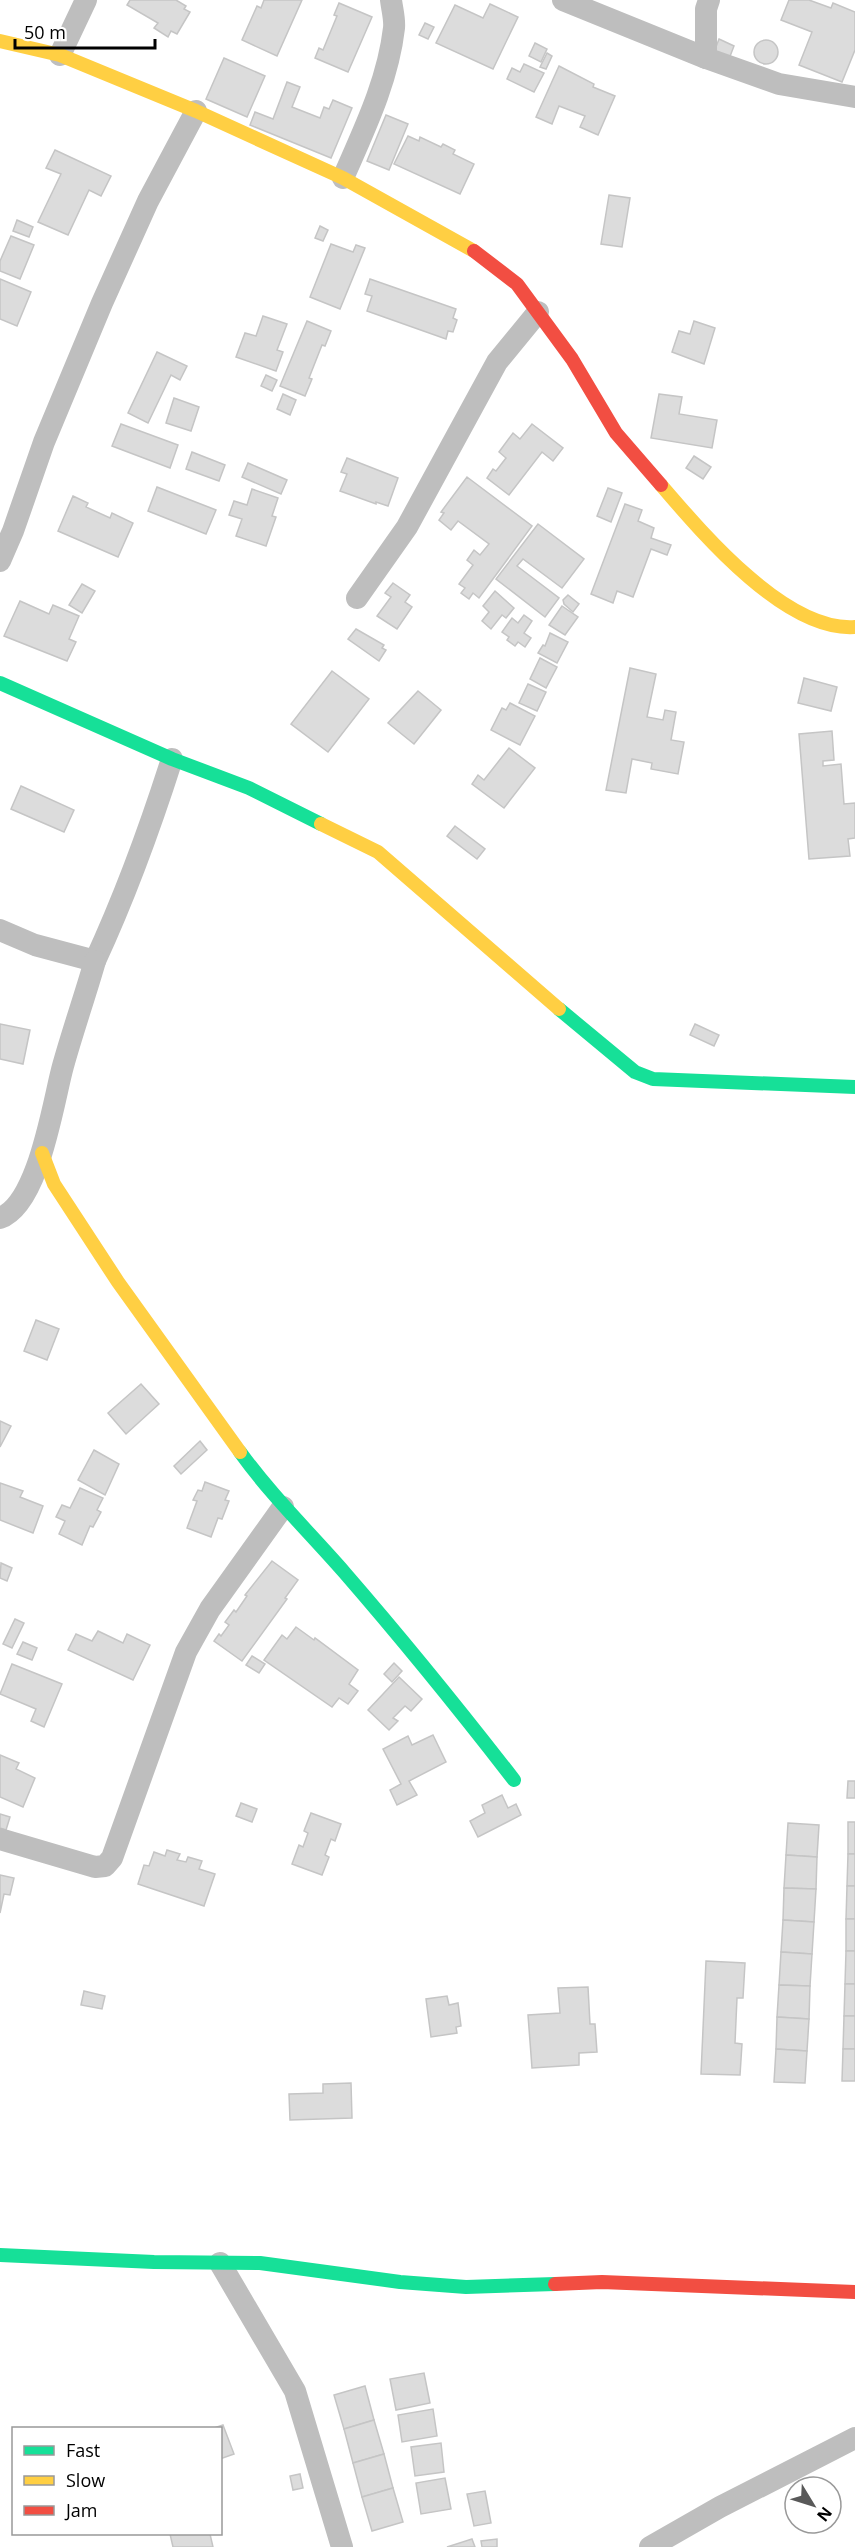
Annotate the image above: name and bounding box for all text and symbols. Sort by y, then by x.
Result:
scale bar [15,12,154,50]
text: 50 m [24,20,66,44]
legend [12,2427,222,2535]
text: Fast [66,2438,100,2462]
text: Slow [66,2468,105,2492]
north arrow [783,2475,843,2535]
text: Jam [64,2498,98,2522]
text: N [812,2502,837,2526]

